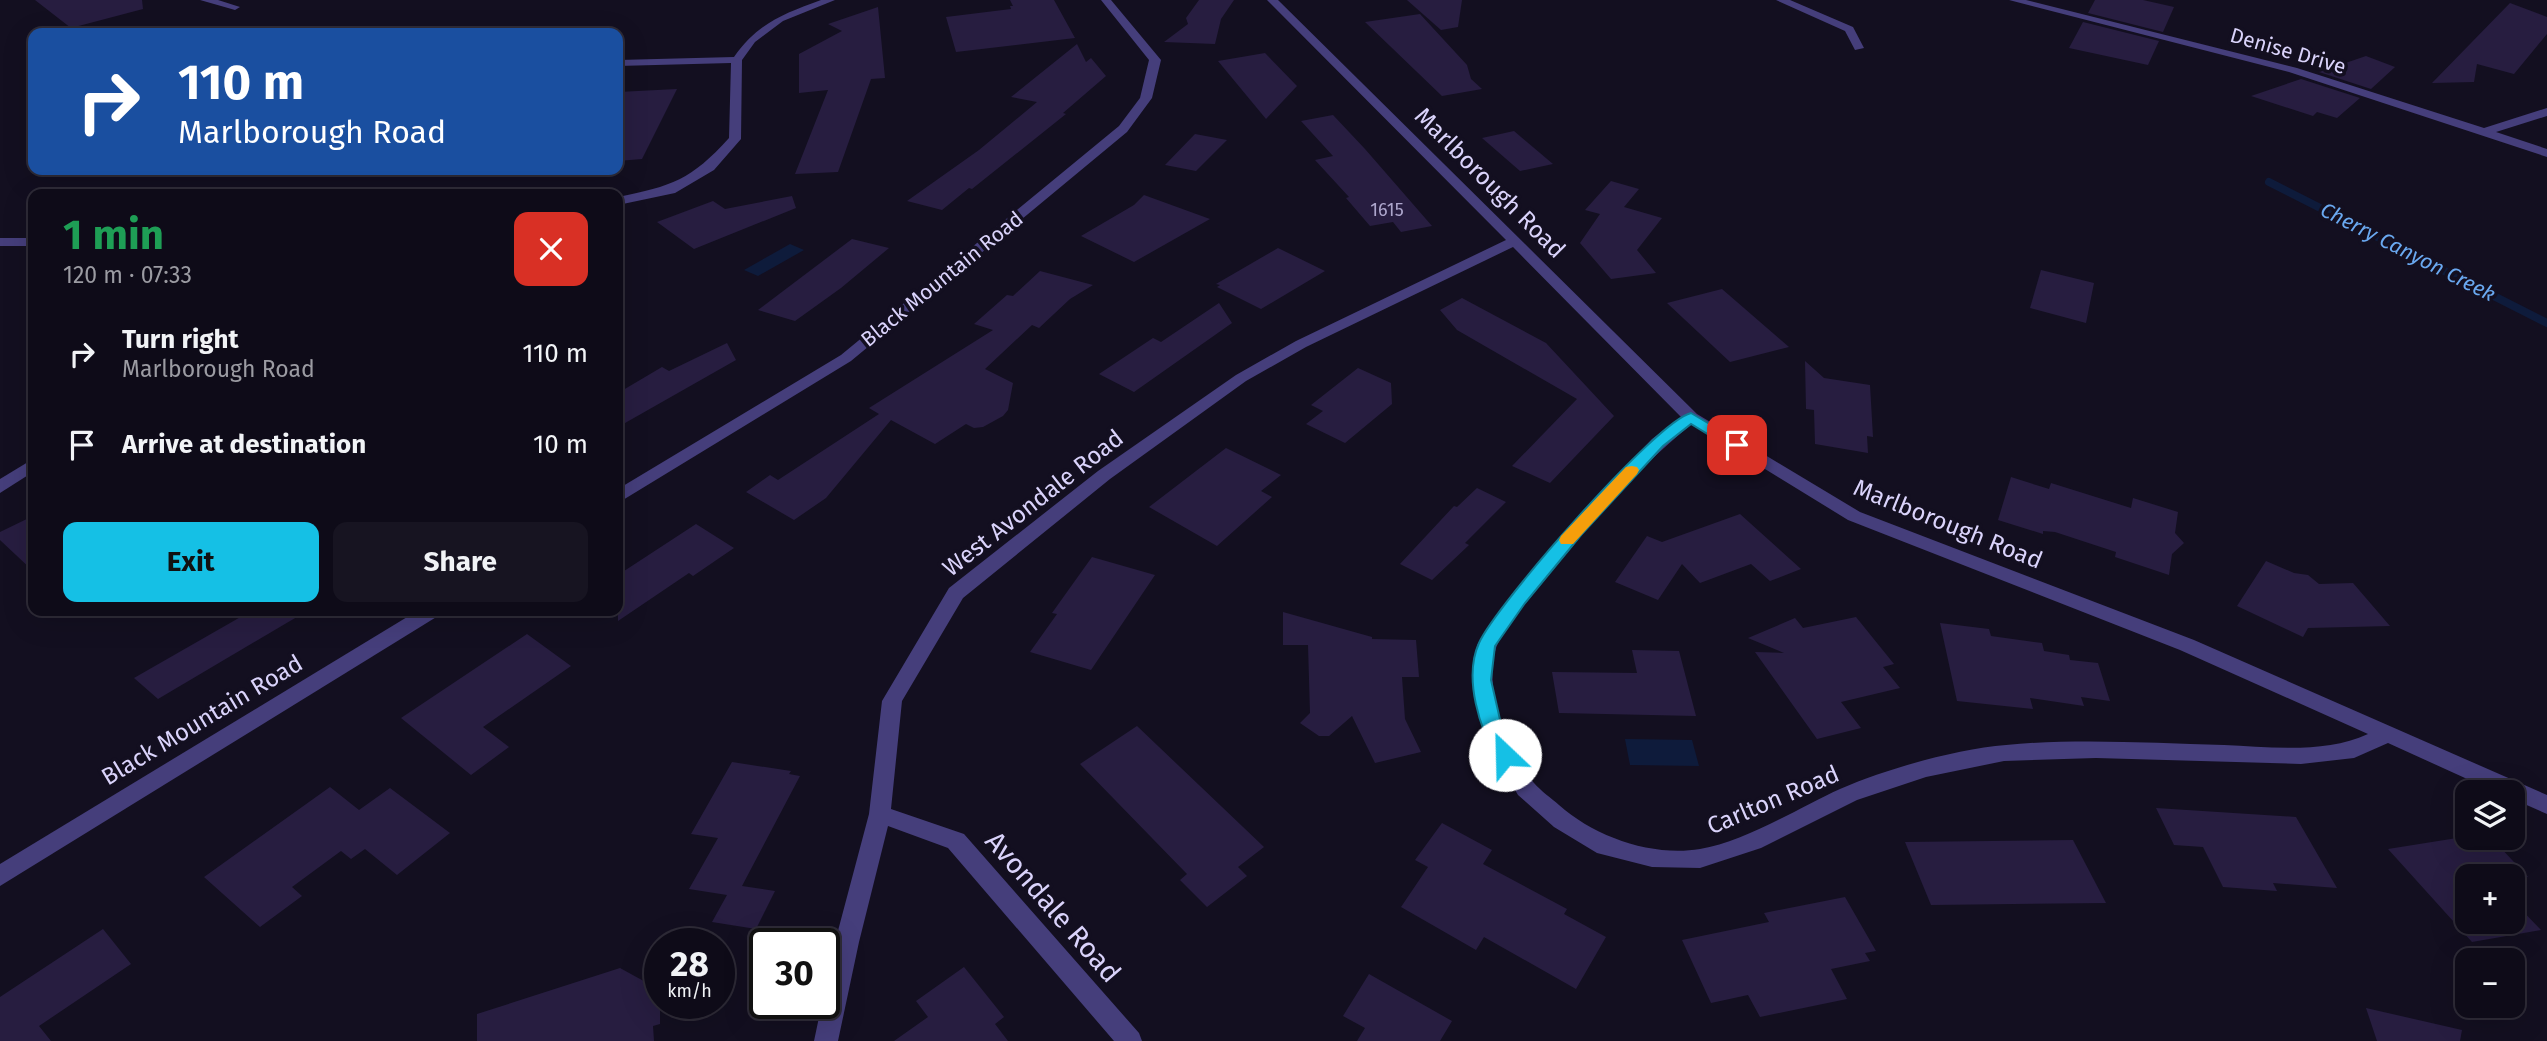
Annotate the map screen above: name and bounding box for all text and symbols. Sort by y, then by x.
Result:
street label: Denise Drive [2227,22,2349,80]
text: 110 m [178,53,304,112]
icon: right [63,56,154,147]
street label: Marlborough Road [1409,102,1571,264]
text: Marlborough Road [178,113,446,151]
water label: Cherry Canyon Creek [2316,197,2500,307]
house number: 1615 [1370,199,1404,221]
street label: Black Mountain Road [856,206,1028,352]
text: 1 min [63,210,164,260]
button: close [514,212,588,286]
text: 120 m · 07:33 [63,261,192,289]
text: Turn right [122,324,239,355]
icon: right [63,335,101,373]
text: 110 m [522,338,588,369]
text: Marlborough Road [122,355,315,383]
pin [1707,415,1767,475]
street label: West Avondale Road [937,424,1129,582]
icon: arrive [63,426,101,464]
icon: arrive [1718,426,1756,464]
text: Arrive at destination [122,429,366,460]
text: 10 m [533,429,588,460]
street label: Marlborough Road [1850,473,2046,575]
button: Exit [63,522,319,602]
button: Share [333,522,588,602]
street label: Black Mountain Road [96,649,308,791]
position arrow [1468,718,1542,792]
street label: Carlton Road [1703,760,1843,840]
map controls [2455,780,2525,1018]
button: layers [2455,780,2525,850]
street label: Avondale Road [978,825,1128,989]
button: + [2455,864,2525,934]
speed limit sign: 30 [749,928,840,1019]
text: 28 [670,943,709,985]
button: − [2455,948,2525,1018]
text: km/h [667,980,712,1002]

